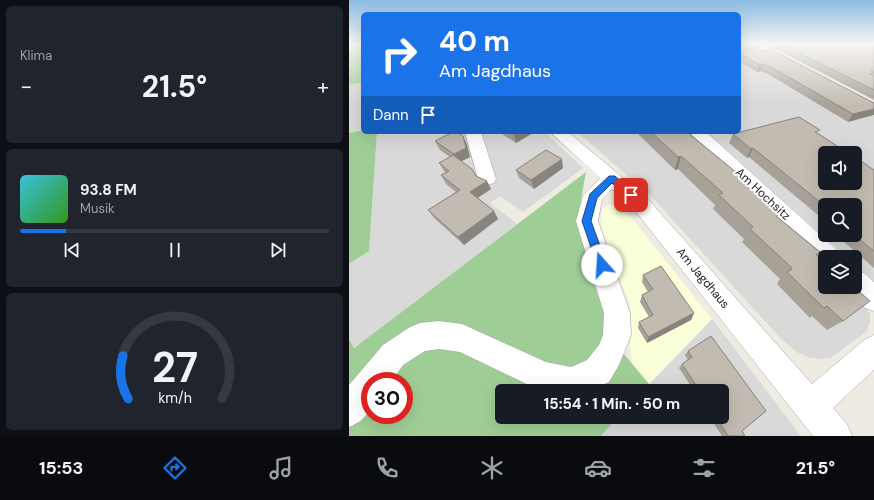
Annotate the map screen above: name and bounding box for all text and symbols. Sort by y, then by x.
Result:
text: 40 m [439,23,510,60]
icon: right [373,28,425,80]
text: Klima [20,47,52,64]
text: Am Jagdhaus [439,59,551,83]
text: 21.5° [142,67,207,106]
text: − [20,72,32,101]
text: + [317,72,329,101]
icon: arrive [417,104,439,126]
text: Dann [373,105,409,125]
map controls [818,146,862,294]
button: sound [818,146,862,190]
street label: Am Hochsitz [732,164,794,224]
pin [614,178,648,212]
text: 93.8 FM [80,180,137,200]
icon: arrive [620,184,642,206]
button: search [818,198,862,242]
text: Musik [80,200,115,217]
icon: previous [61,239,83,261]
icon: pause [164,239,186,261]
icon: next [267,239,289,261]
position arrow [581,244,623,286]
street label: Am Jagdhaus [673,244,733,312]
button: layers [818,250,862,294]
text: 27 [151,341,198,395]
speed limit sign: 30 [361,372,413,424]
text: km/h [158,389,191,407]
text: 15:54 · 1 Min. · 50 m [544,394,680,414]
icon: directions [161,454,189,482]
icon: music [267,454,295,482]
icon: phone [373,454,401,482]
icon: climate [478,454,506,482]
icon: car [584,454,612,482]
icon: filters [690,454,718,482]
text: 15:53 [39,456,83,480]
text: 21.5° [796,456,835,480]

